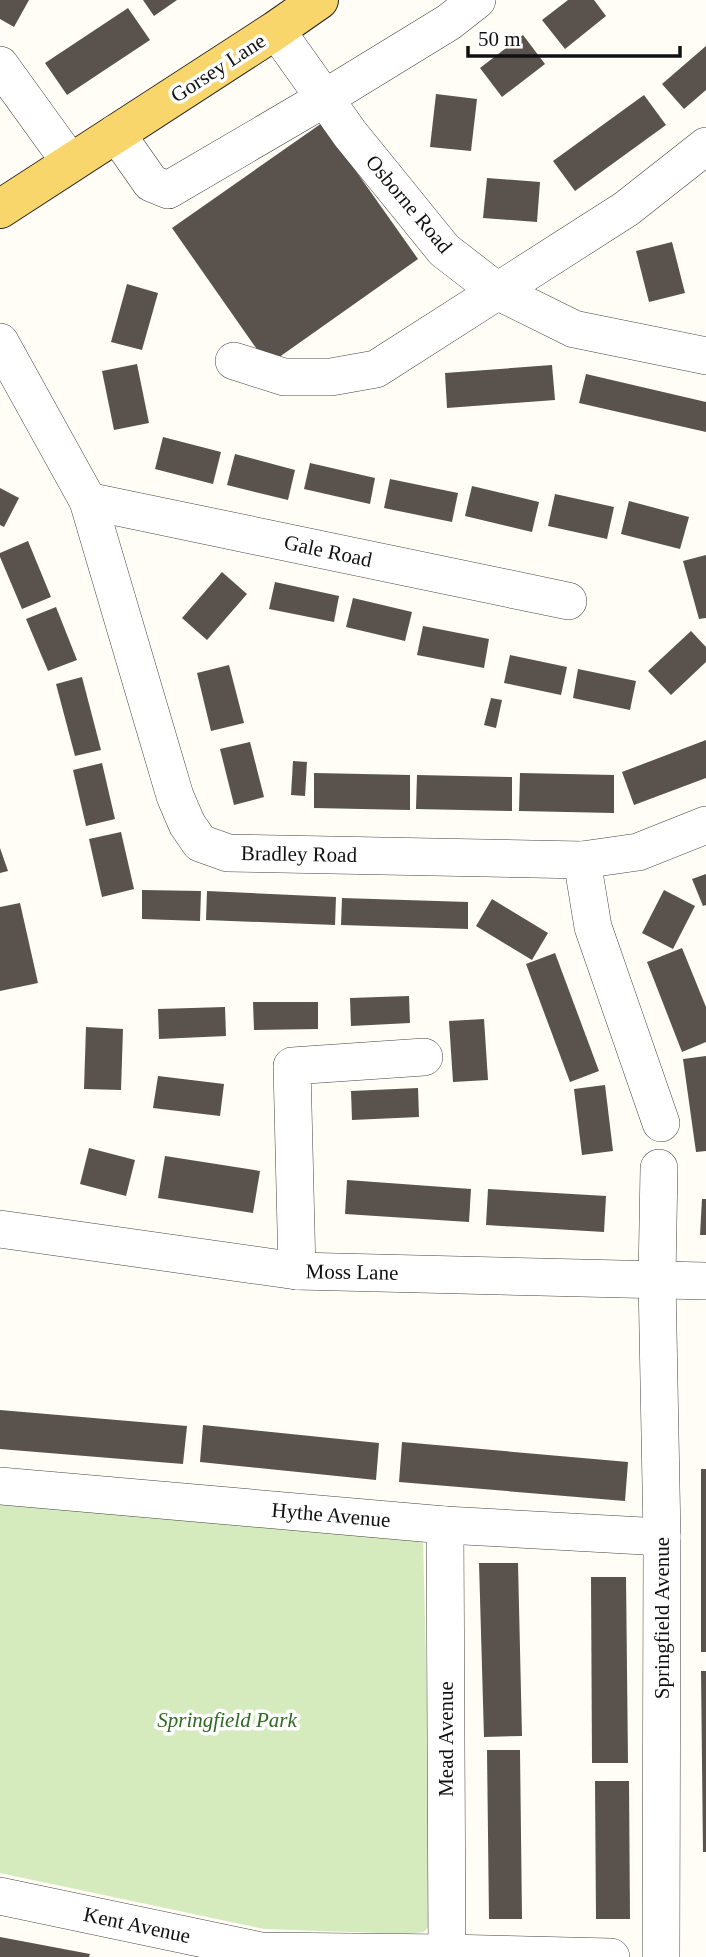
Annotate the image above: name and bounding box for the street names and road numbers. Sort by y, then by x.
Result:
street label: Gorsey Lane [166,29,270,107]
street label: Osborne Road [361,150,457,258]
street label: Gale Road [282,530,375,572]
street label: Bradley Road [241,841,358,867]
street label: Moss Lane [305,1259,399,1285]
street label: Hythe Avenue [271,1498,391,1532]
street label: Springfield Avenue [650,1537,674,1699]
street label: Mead Avenue [434,1681,458,1797]
street label: Kent Avenue [81,1902,193,1948]

